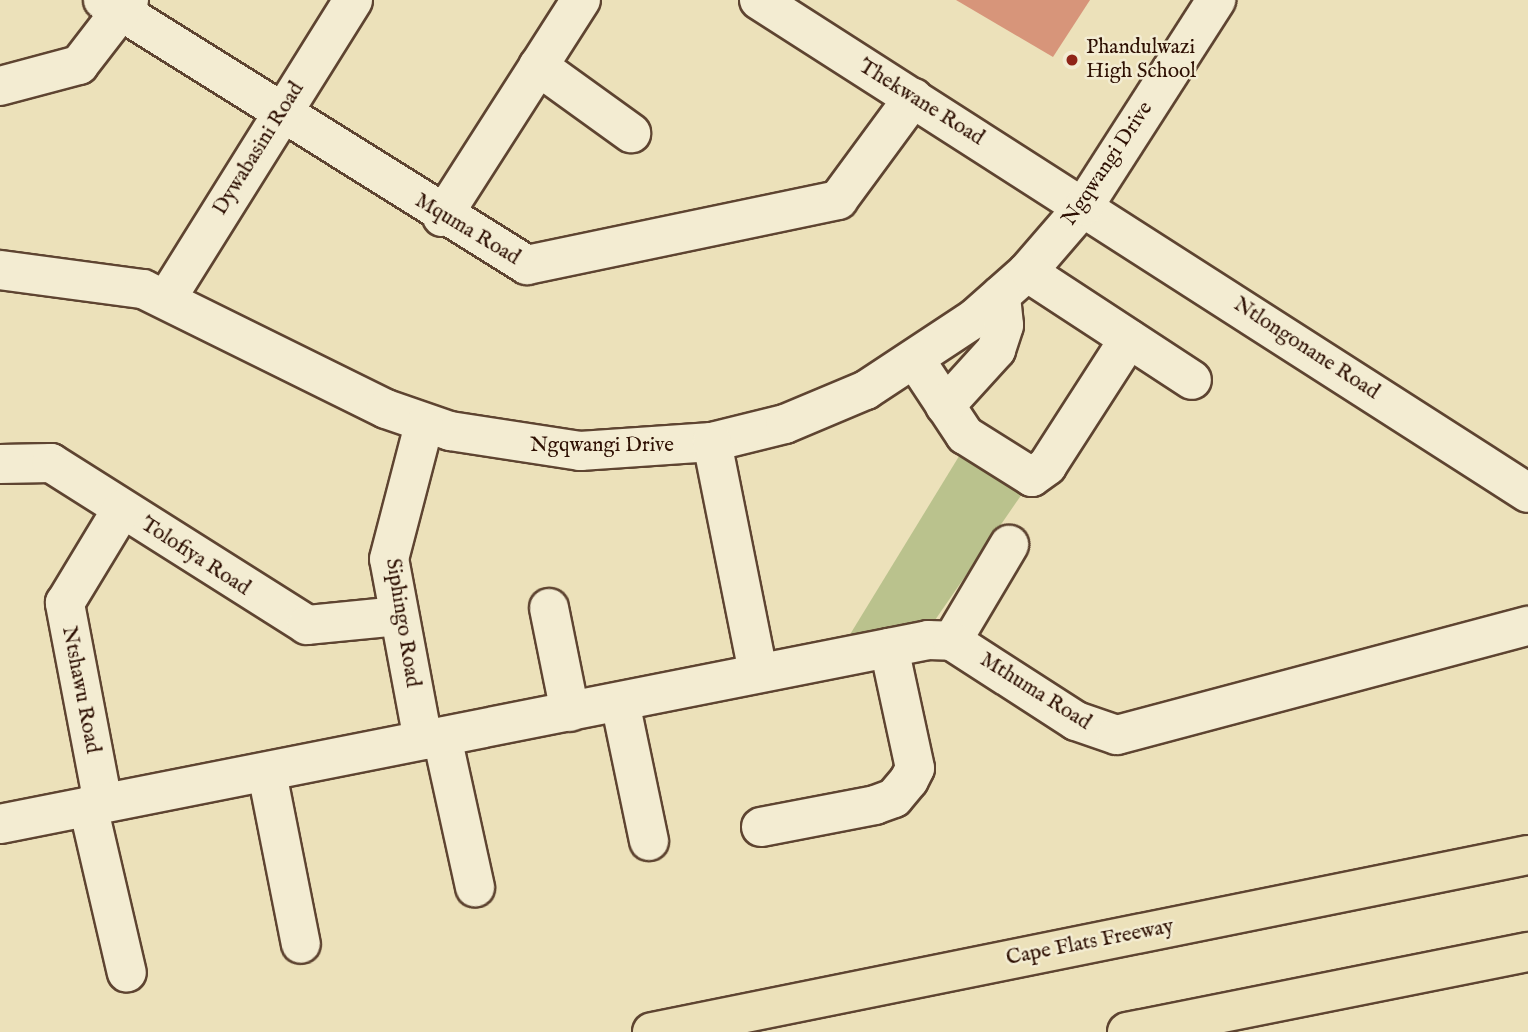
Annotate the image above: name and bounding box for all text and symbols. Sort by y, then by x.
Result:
place label: Phandulwazi High School [1086,35,1196,85]
marker: Phandulwazi High School [1064,52,1080,68]
street label: Thekwane Road [854,54,988,152]
street label: Dywabasini Road [208,78,310,220]
street label: Ngqwangi Drive [1057,97,1159,231]
street label: Mquma Road [410,189,524,271]
street label: Ntlongonane Road [1228,293,1384,405]
street label: Ngqwangi Drive [530,433,674,459]
street label: Tolofiya Road [136,512,254,602]
street label: Siphingo Road [379,557,425,689]
street label: Ntshawu Road [55,624,105,756]
street label: Mthuma Road [975,648,1095,736]
street label: Cape Flats Freeway [1004,914,1176,972]

